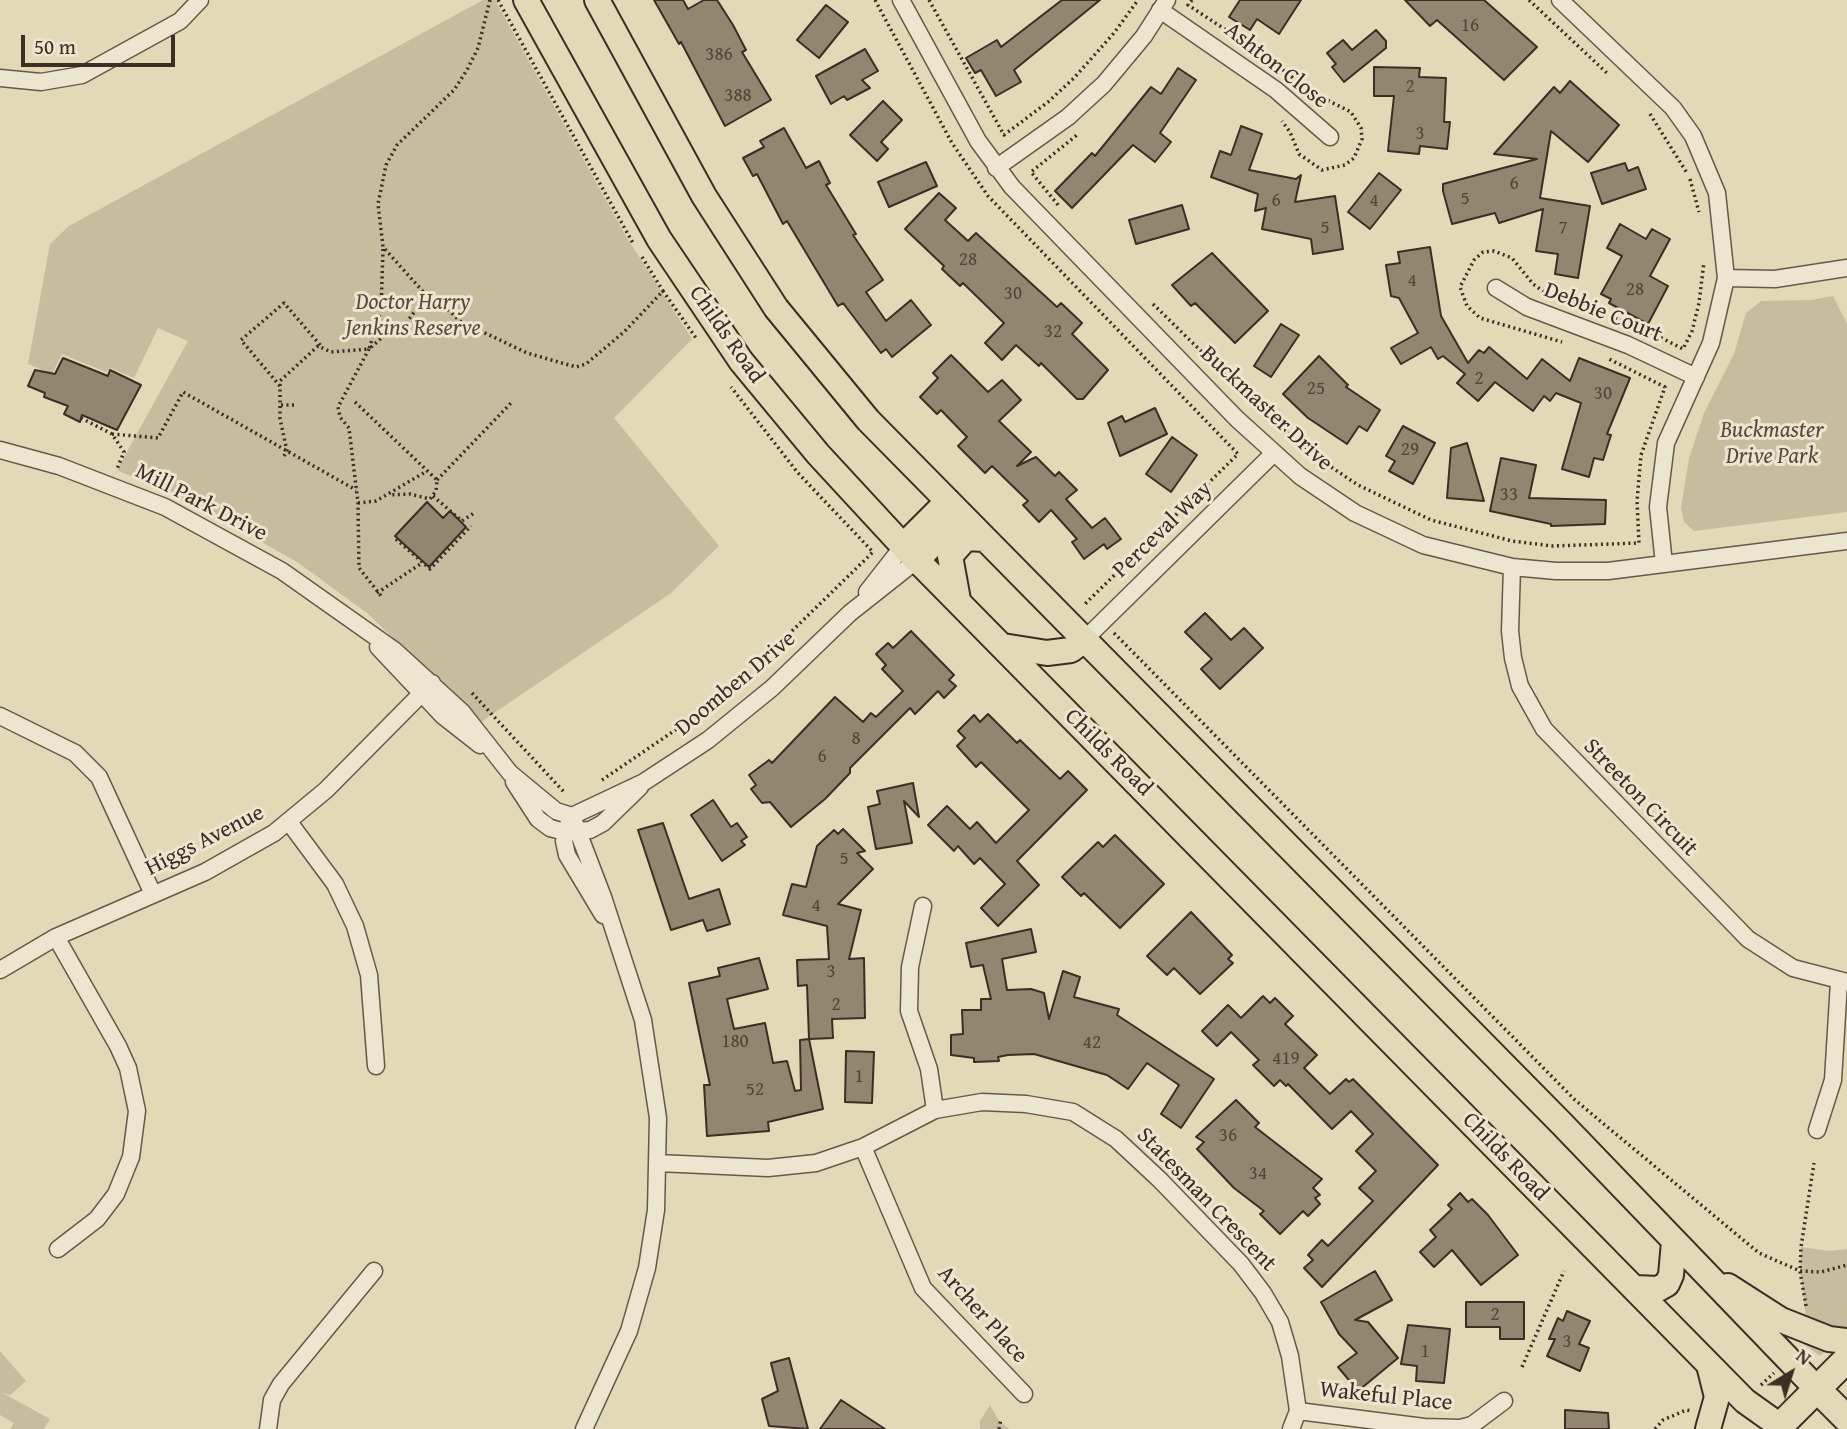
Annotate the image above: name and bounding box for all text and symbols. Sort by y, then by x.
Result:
house number: 16 [1461,15,1479,37]
street label: Ashton Close [1218,17,1334,115]
scale bar [24,21,178,65]
text: 50 m [34,31,76,62]
house number: 386 [705,44,733,66]
house number: 2 [1405,76,1415,98]
house number: 388 [724,85,752,107]
house number: 3 [1415,123,1425,145]
house number: 6 [1509,173,1519,195]
house number: 5 [1460,188,1470,210]
house number: 6 [1271,190,1281,212]
house number: 4 [1369,190,1379,212]
house number: 5 [1320,217,1330,239]
house number: 7 [1558,217,1568,239]
house number: 28 [959,249,977,271]
house number: 4 [1407,270,1417,292]
street label: Debbie Court [1540,277,1666,349]
house number: 28 [1626,279,1644,301]
street label: Childs Road [682,281,770,389]
house number: 30 [1004,283,1022,305]
park label: Doctor Harry Jenkins Reserve [345,289,481,343]
house number: 32 [1044,321,1062,343]
street label: Buckmaster Drive [1194,341,1338,477]
house number: 2 [1474,368,1484,390]
house number: 25 [1307,378,1325,400]
house number: 30 [1594,383,1612,405]
park label: Buckmaster Drive Park [1720,417,1824,471]
house number: 29 [1401,439,1419,461]
street label: Mill Park Drive [130,458,272,548]
street label: Perceval Way [1108,476,1218,584]
house number: 33 [1500,484,1518,506]
street label: Doomben Drive [670,626,802,742]
street label: Childs Road [1058,703,1158,803]
house number: 8 [851,728,861,750]
street label: Streeton Circuit [1577,733,1703,863]
house number: 6 [817,746,827,768]
street label: Higgs Avenue [141,799,269,883]
house number: 5 [839,848,849,870]
house number: 4 [811,895,821,917]
house number: 3 [826,961,836,983]
house number: 2 [831,994,841,1016]
house number: 180 [721,1031,749,1053]
house number: 42 [1083,1032,1101,1054]
house number: 419 [1272,1048,1300,1070]
house number: 1 [854,1066,864,1088]
house number: 52 [746,1079,764,1101]
street label: Childs Road [1456,1107,1554,1207]
street label: Statesman Crescent [1130,1122,1282,1278]
house number: 36 [1219,1125,1237,1147]
house number: 34 [1249,1163,1267,1185]
street label: Archer Place [931,1260,1033,1370]
house number: 2 [1490,1304,1500,1326]
house number: 3 [1562,1331,1572,1353]
north arrow [1756,1338,1826,1408]
house number: 1 [1420,1341,1430,1363]
text: N [1790,1342,1818,1371]
street label: Wakeful Place [1318,1376,1454,1418]

